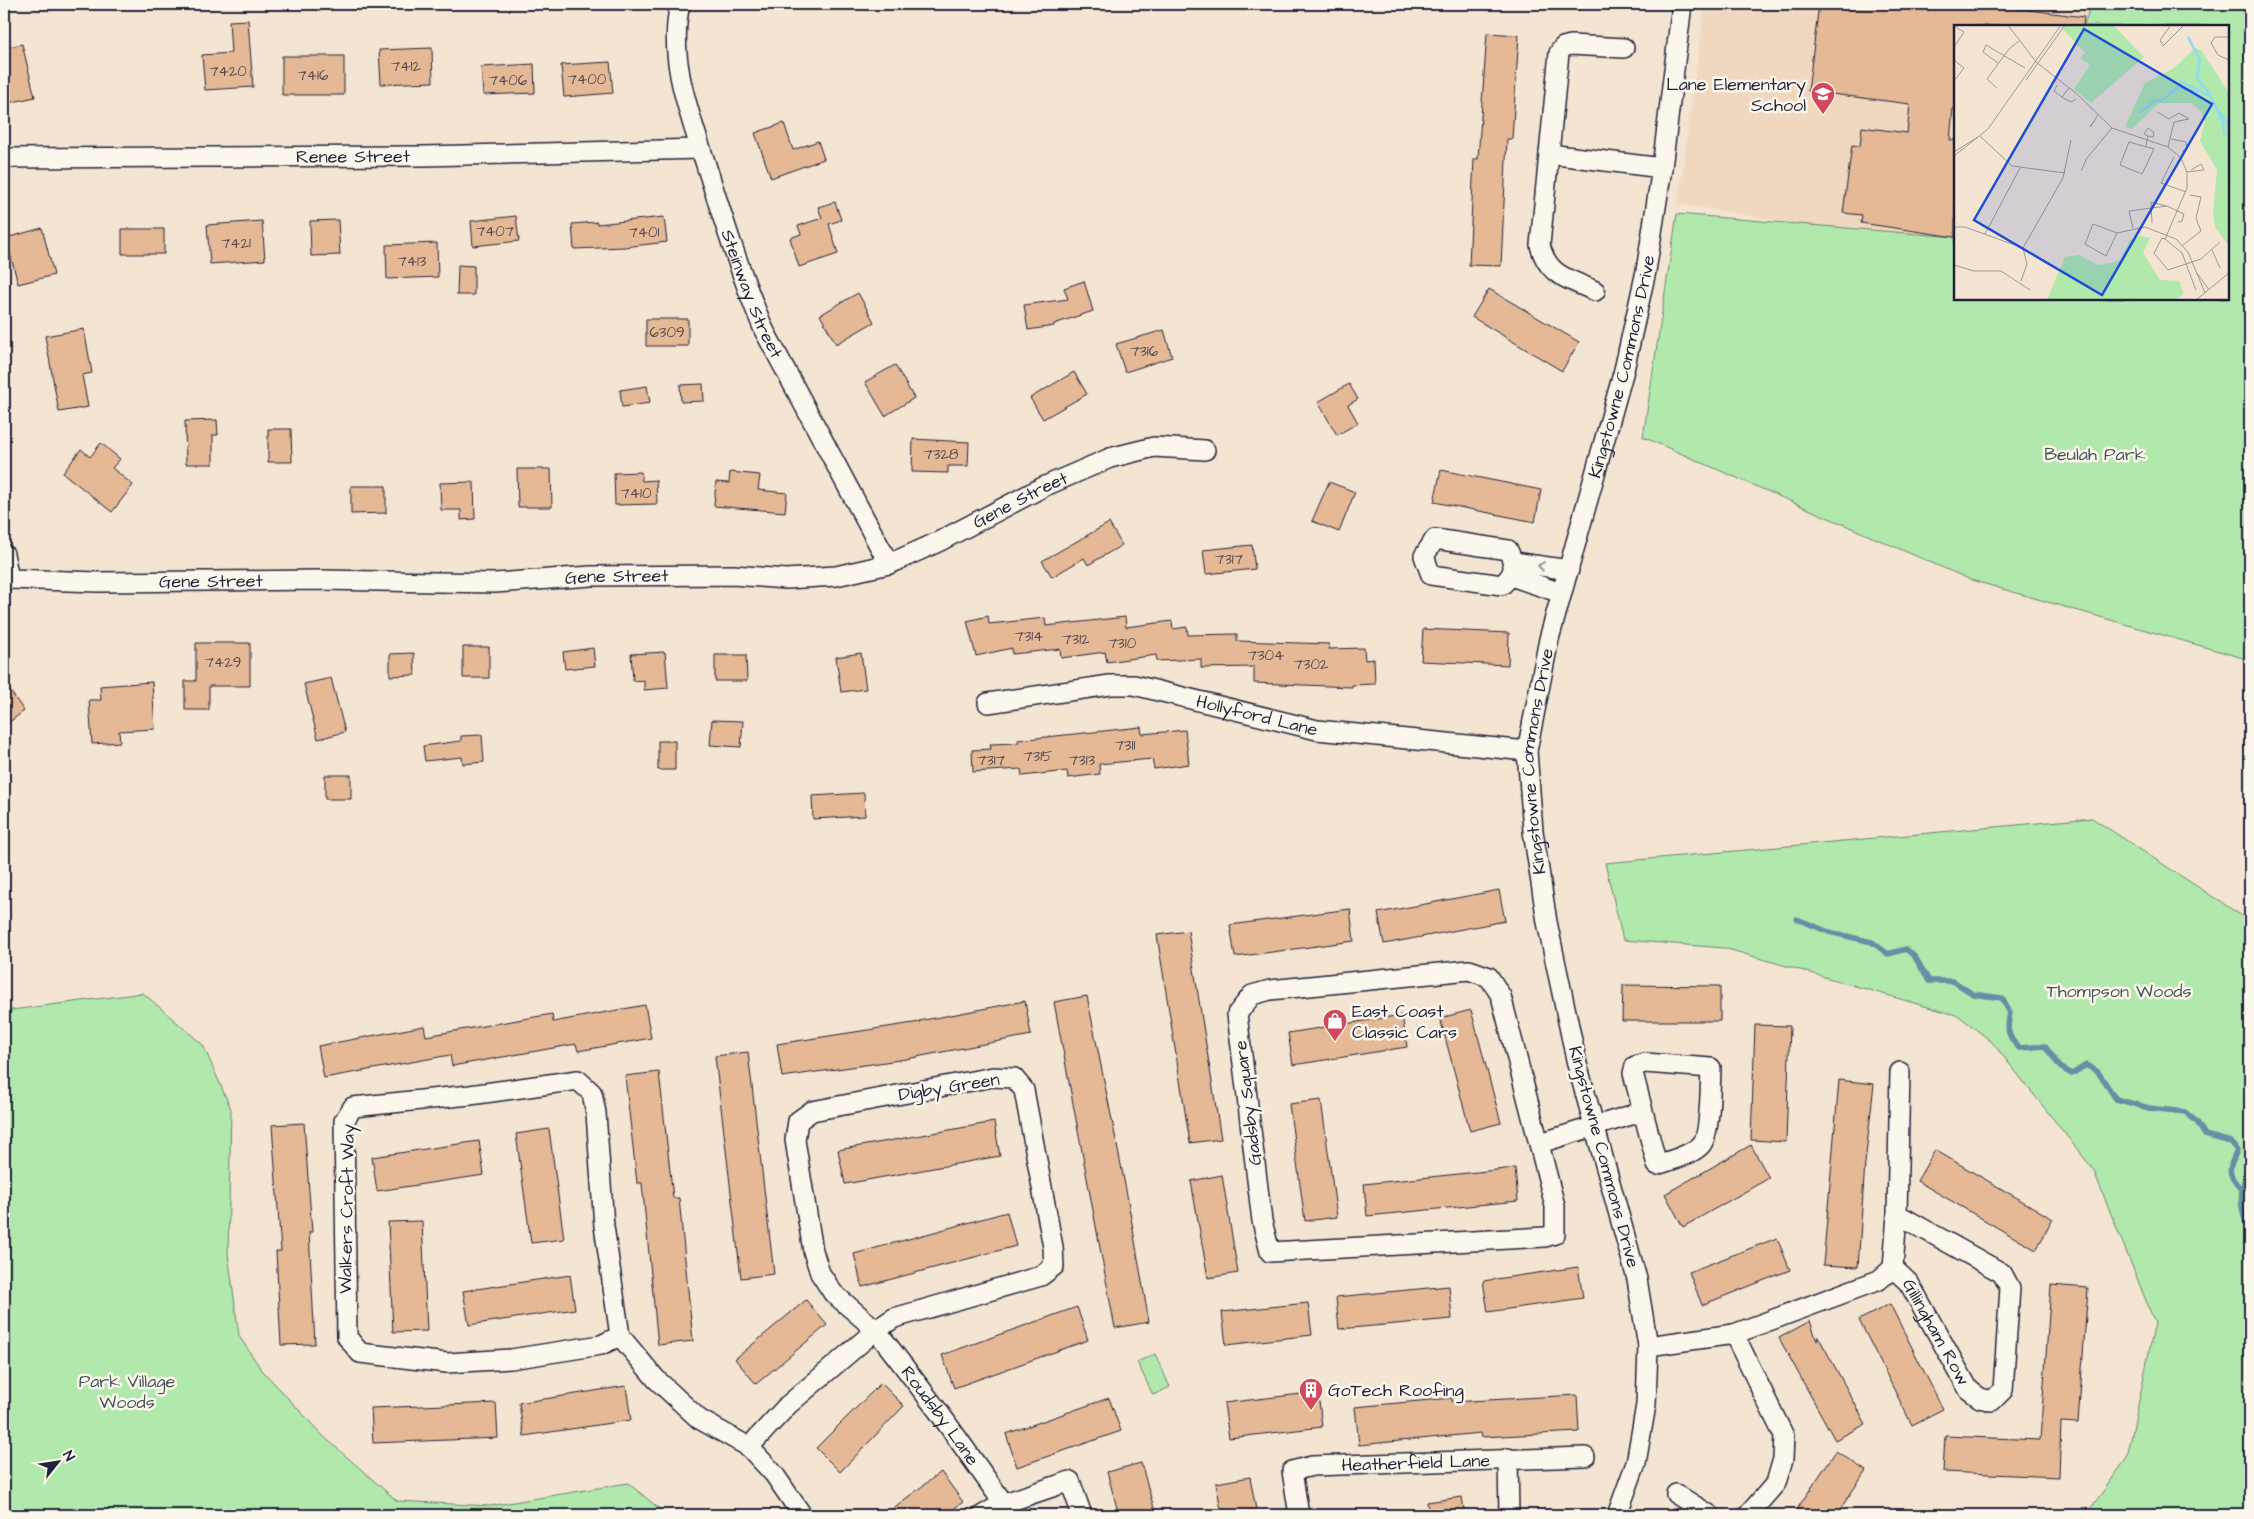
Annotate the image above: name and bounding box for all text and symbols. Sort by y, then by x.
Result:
inset map [1954,25,2229,300]
house number: 7412 [391,56,421,77]
house number: 7420 [209,61,247,82]
house number: 7416 [298,65,329,86]
house number: 7400 [568,69,607,90]
house number: 7406 [489,70,528,91]
place label: Lane Elementary School [1666,72,1806,118]
school or university icon: Lane Elementary School [1810,81,1836,115]
street label: Renee Street [296,144,411,169]
house number: 7407 [476,221,514,242]
house number: 7401 [629,222,659,243]
street label: Steinway Street [715,226,790,363]
house number: 7421 [221,233,251,254]
house number: 7413 [398,251,427,272]
street label: Kingstowne Commons Drive [1582,253,1661,481]
house number: 6309 [649,322,685,343]
house number: 7316 [1130,341,1159,362]
park label: Beulah Park [2044,442,2146,467]
house number: 7328 [923,444,959,465]
street label: Gene Street [968,465,1072,534]
house number: 7410 [621,483,652,504]
house number: 7317 [1215,549,1243,570]
one-way arrow [1537,561,1545,572]
street label: Gene Street [564,563,669,590]
street label: Gene Street [159,568,264,594]
house number: 7314 [1015,626,1044,647]
house number: 7312 [1062,629,1090,650]
house number: 7310 [1108,633,1137,654]
house number: 7304 [1248,645,1284,666]
street label: Kingstowne Commons Drive [1514,646,1559,876]
house number: 7429 [205,652,241,673]
house number: 7302 [1294,654,1329,675]
street label: Hollyford Lane [1194,688,1321,742]
house number: 7311 [1115,735,1135,756]
house number: 7315 [1023,746,1053,767]
house number: 7317 [977,750,1005,771]
house number: 7313 [1069,750,1096,771]
park label: Thompson Woods [2046,979,2192,1004]
place label: East Coast Classic Cars [1352,999,1457,1045]
shop icon: East Coast Classic Cars [1322,1008,1348,1042]
street label: Gadsby Square [1228,1039,1269,1167]
street label: Kingstowne Commons Drive [1561,1043,1646,1271]
street label: Digby Green [897,1067,1001,1108]
street label: Walkers Croft Way [333,1124,362,1294]
street label: Gillingham Row [1896,1274,1976,1390]
street label: Roudsby Lane [895,1361,985,1471]
park label: Park Village Woods [79,1369,176,1415]
building icon: GoTech Roofing [1298,1377,1324,1411]
place label: GoTech Roofing [1328,1378,1464,1404]
north arrow [32,1436,82,1486]
text: N [58,1447,79,1465]
street label: Heatherfield Lane [1341,1448,1491,1478]

